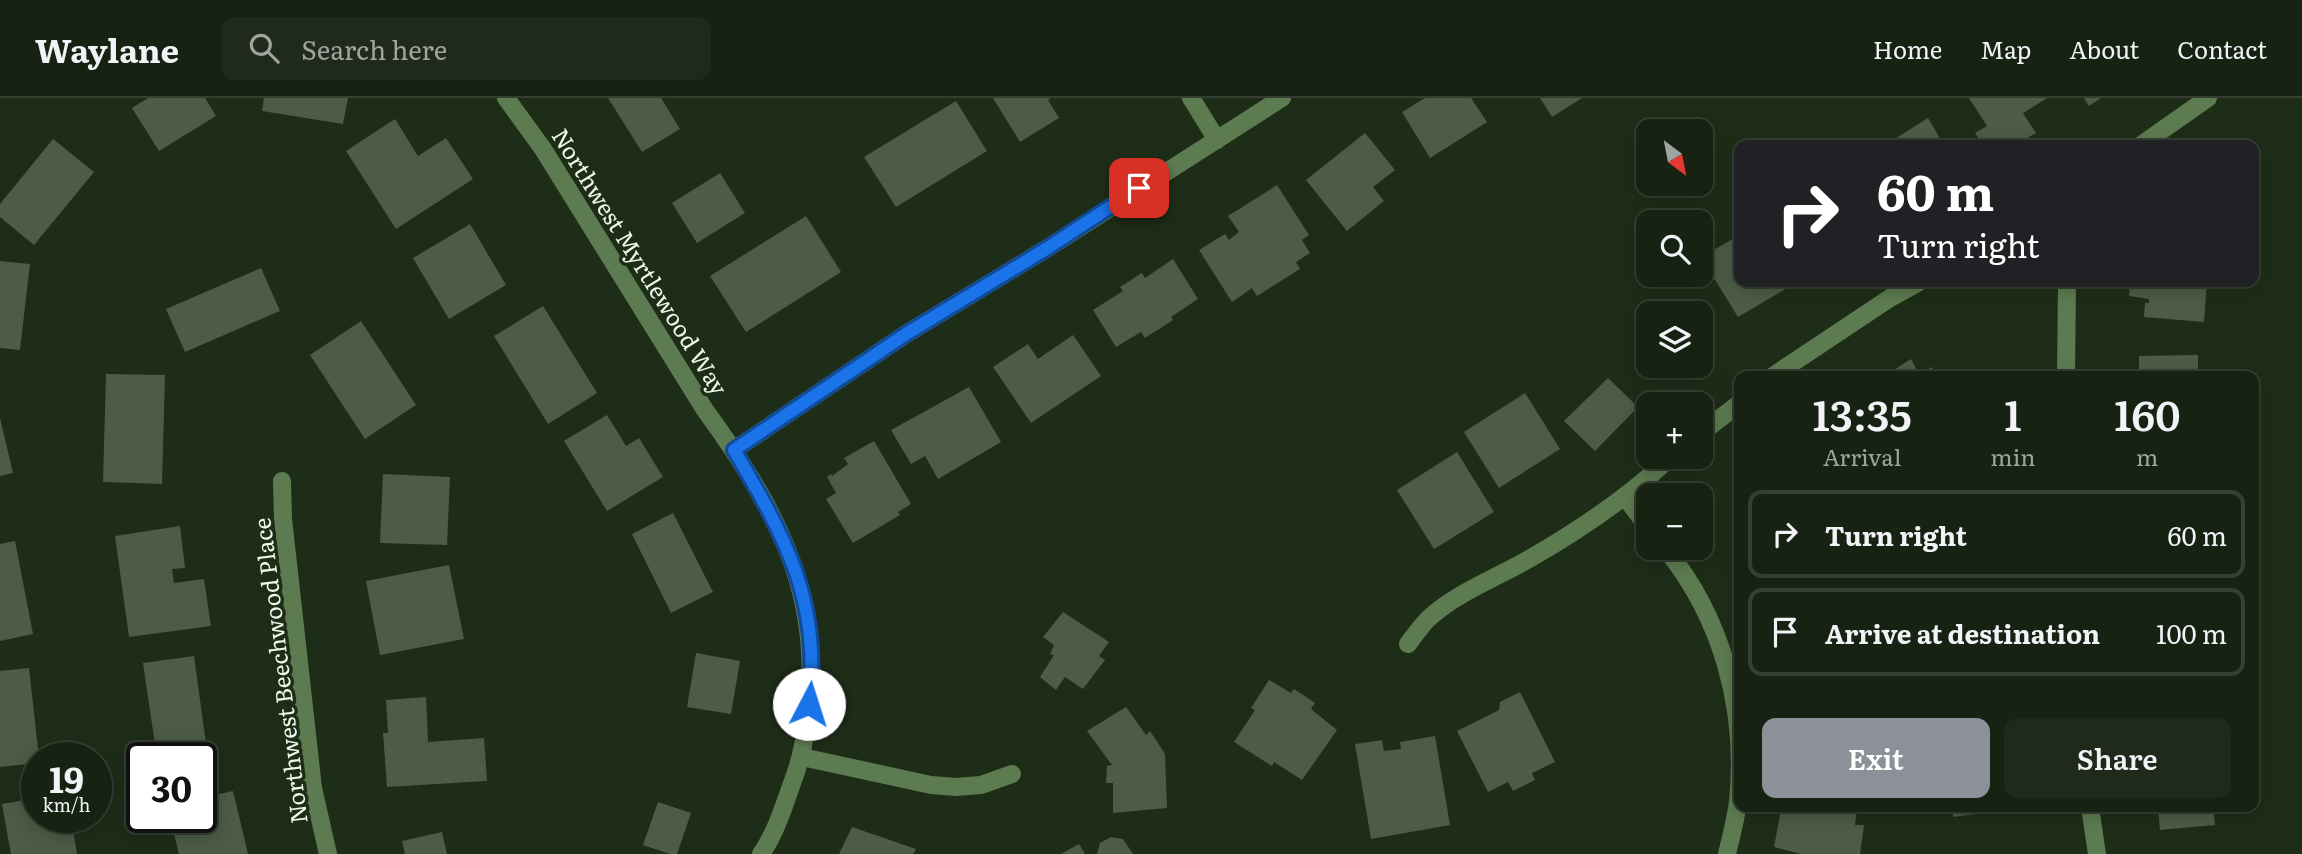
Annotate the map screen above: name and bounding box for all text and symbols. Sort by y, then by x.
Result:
search box [221,17,711,80]
text: Waylane [35,24,179,73]
icon: search [245,29,283,67]
text: Search here [301,29,447,68]
text: Home [1873,31,1942,66]
text: Map [1980,31,2031,66]
text: About [2069,31,2139,66]
text: Contact [2177,31,2267,66]
north arrow [1636,119,1713,196]
map controls [1636,119,1713,560]
street label: Northwest Myrtlewood Way [545,121,738,402]
text: 60 m [1877,153,1994,226]
pin [1109,158,1169,218]
icon: right [1762,168,1853,259]
icon: arrive [1120,169,1158,207]
button: search [1636,210,1713,287]
text: Turn right [1877,220,2039,268]
button: layers [1636,301,1713,378]
text: 13:35 [1813,382,1912,444]
text: 1 [2004,382,2022,444]
text: 160 [2114,382,2180,444]
button: + [1636,392,1713,469]
text: Arrival [1823,439,1901,473]
text: min [1990,439,2036,473]
text: m [2136,439,2158,473]
button: − [1636,483,1713,560]
icon: right [1766,515,1804,553]
text: Turn right [1825,515,1967,554]
text: 60 m [2168,515,2227,554]
street label: Northwest Beechwood Place [243,516,315,826]
icon: arrive [1766,613,1804,651]
text: Arrive at destination [1825,613,2100,652]
text: 100 m [2156,613,2227,652]
position arrow [772,667,846,741]
button: Exit [1762,718,1990,798]
button: Share [2004,718,2231,798]
speed limit sign: 30 [126,742,217,833]
text: 19 [49,752,84,804]
text: km/h [43,791,90,818]

